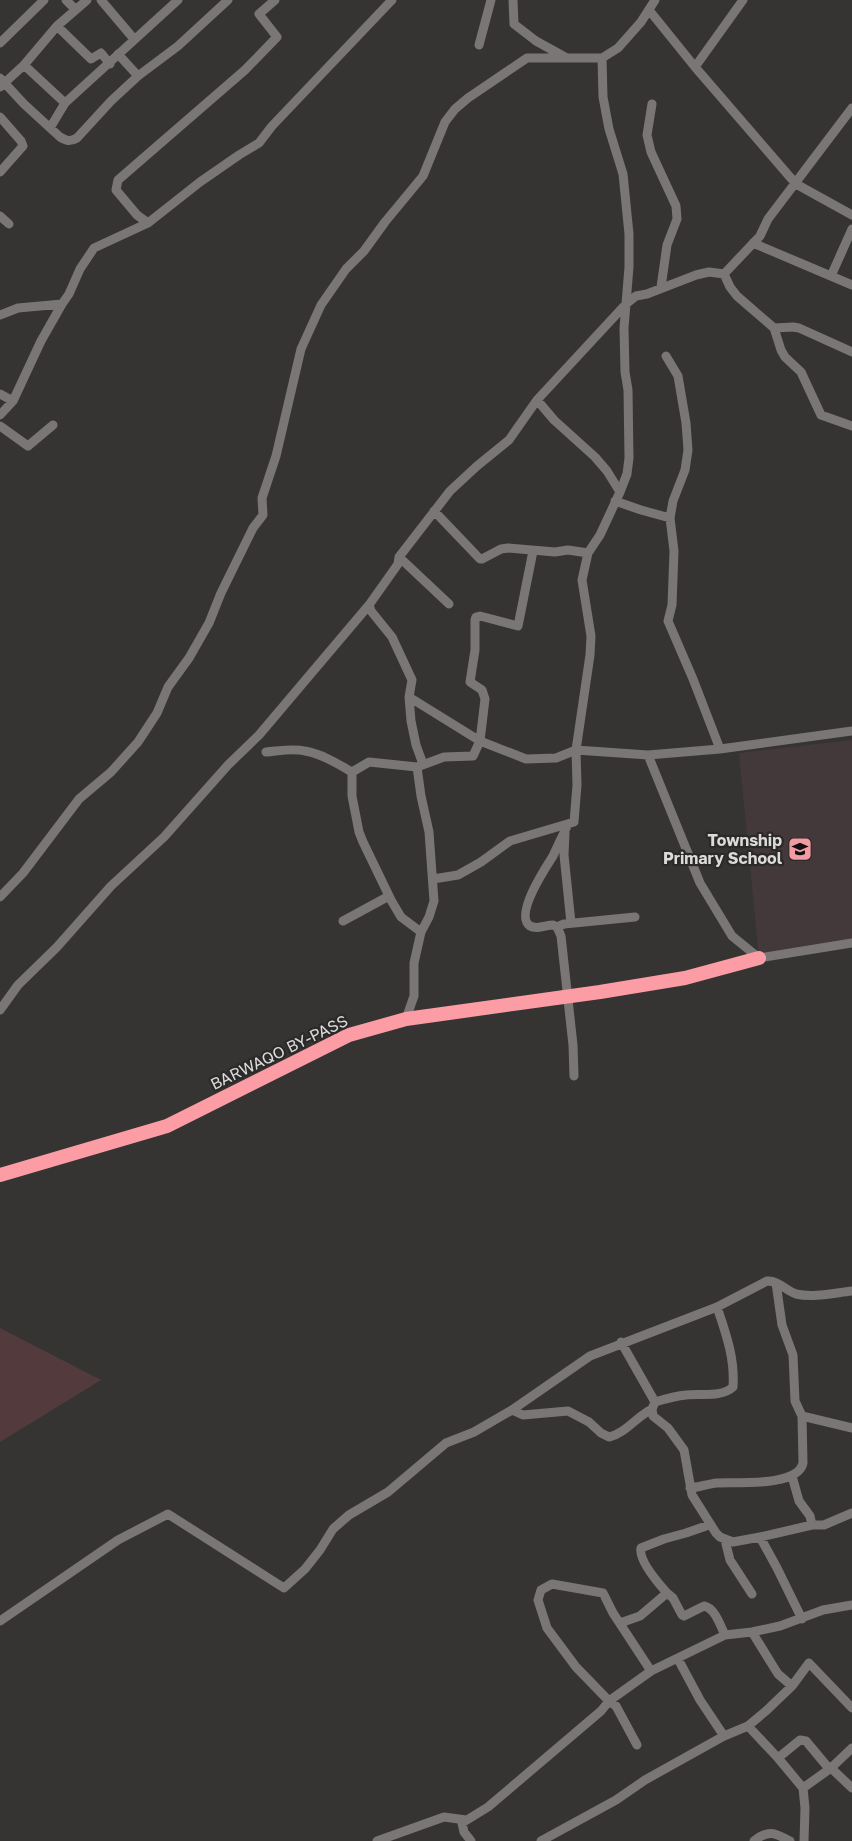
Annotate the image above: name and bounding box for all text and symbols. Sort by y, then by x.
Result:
place label: Township Primary School [663,830,783,868]
school or university icon: Township Primary School [787,836,813,862]
street label: BARWAQO BY-PASS [207,1010,351,1094]

